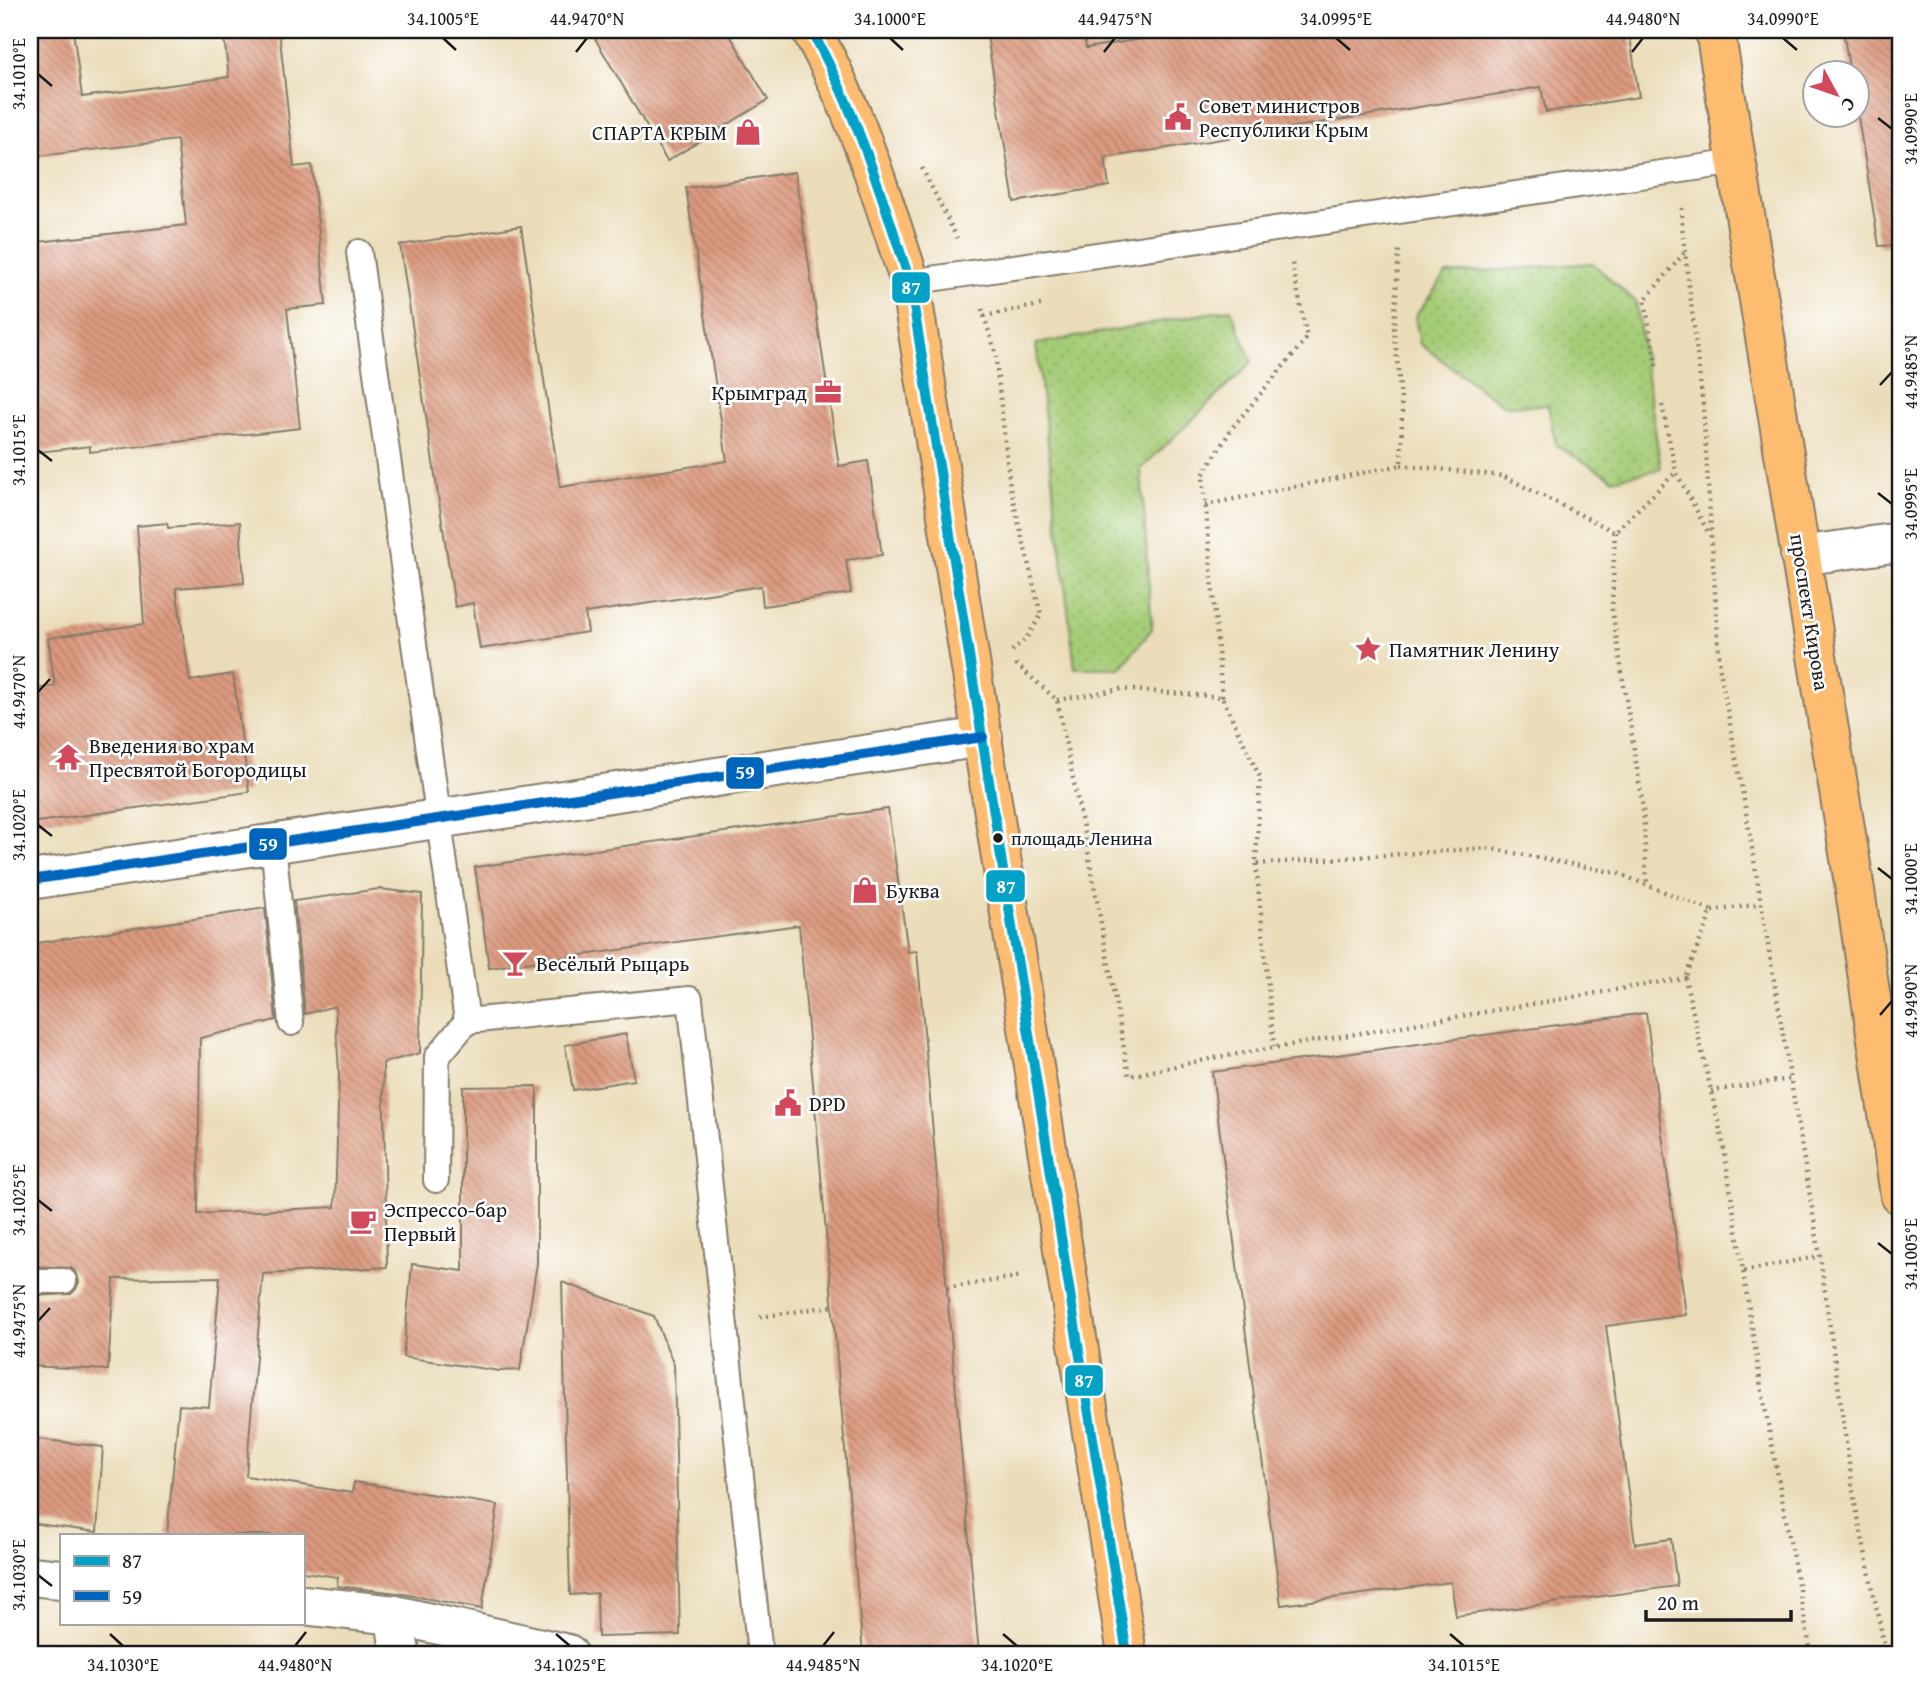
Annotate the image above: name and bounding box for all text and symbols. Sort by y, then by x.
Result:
text: 34.1005°E [407,5,479,32]
text: 44.9470°N [550,5,625,32]
text: 34.1000°E [854,5,926,32]
text: 44.9475°N [1078,5,1153,32]
text: 34.0995°E [1300,5,1372,32]
text: 44.9480°N [1606,5,1681,32]
text: 34.0990°E [1747,5,1819,32]
text: 34.1010°E [5,38,32,110]
north arrow [1800,60,1870,130]
place label: Совет министров Республики Крым [1199,90,1369,145]
text: С [1835,92,1863,118]
text: 34.0990°E [1897,93,1924,165]
public building icon: Совет министров Республики Крым [1163,102,1193,132]
place label: СПАРТА КРЫМ [592,117,727,148]
shop icon: СПАРТА КРЫМ [733,117,763,147]
line badge: 87 [891,271,931,304]
text: 87 [901,273,921,301]
text: 44.9485°N [1897,334,1924,409]
place label: Крымград [711,377,808,408]
office icon: Крымград [813,377,843,407]
text: 34.1015°E [5,414,32,486]
text: 34.0995°E [1897,468,1924,540]
street label: проспект Кирова [1782,531,1838,693]
place icon: Памятник Ленину [1353,634,1383,664]
place label: Памятник Ленину [1389,634,1560,665]
text: 44.9470°N [5,654,32,729]
place label: Введения во храм Пресвятой Богородицы [89,730,307,785]
temple icon: Введения во храм Пресвятой Богородицы [53,742,83,772]
line badge: 59 [725,756,765,790]
text: 59 [735,758,755,786]
text: 34.1020°E [5,789,32,861]
place label: площадь Ленина [1011,824,1152,852]
line badge: 59 [248,827,288,861]
text: 59 [258,830,278,858]
marker: площадь Ленина [991,831,1005,845]
text: 34.1000°E [1897,843,1924,915]
line badge: 87 [985,869,1026,903]
text: 87 [996,872,1016,900]
shop icon: Буква [850,875,880,905]
place label: Буква [886,875,940,906]
bar icon: Весёлый Рыцарь [500,948,530,978]
place label: Весёлый Рыцарь [536,948,690,979]
text: 44.9490°N [1897,963,1924,1038]
public building icon: DPD [773,1088,803,1118]
place label: DPD [809,1088,846,1119]
text: 34.1025°E [5,1164,32,1236]
place label: Эспрессо-бар Первый [384,1194,507,1249]
cafe icon: Эспрессо-бар Первый [348,1206,378,1236]
text: 34.1005°E [1897,1218,1924,1290]
text: 44.9475°N [5,1283,32,1358]
line badge: 87 [1064,1364,1104,1397]
text: 87 [1074,1366,1094,1394]
legend [60,1534,304,1624]
text: 34.1030°E [5,1539,32,1611]
text: 87 [122,1545,142,1576]
scale bar [1646,1579,1792,1623]
text: 59 [122,1581,142,1612]
text: 20 m [1657,1587,1699,1618]
text: 34.1030°E [87,1651,159,1678]
text: 44.9480°N [258,1651,333,1678]
text: 34.1025°E [534,1651,606,1678]
text: 44.9485°N [786,1651,861,1678]
text: 34.1020°E [981,1651,1053,1678]
text: 34.1015°E [1428,1651,1500,1678]

